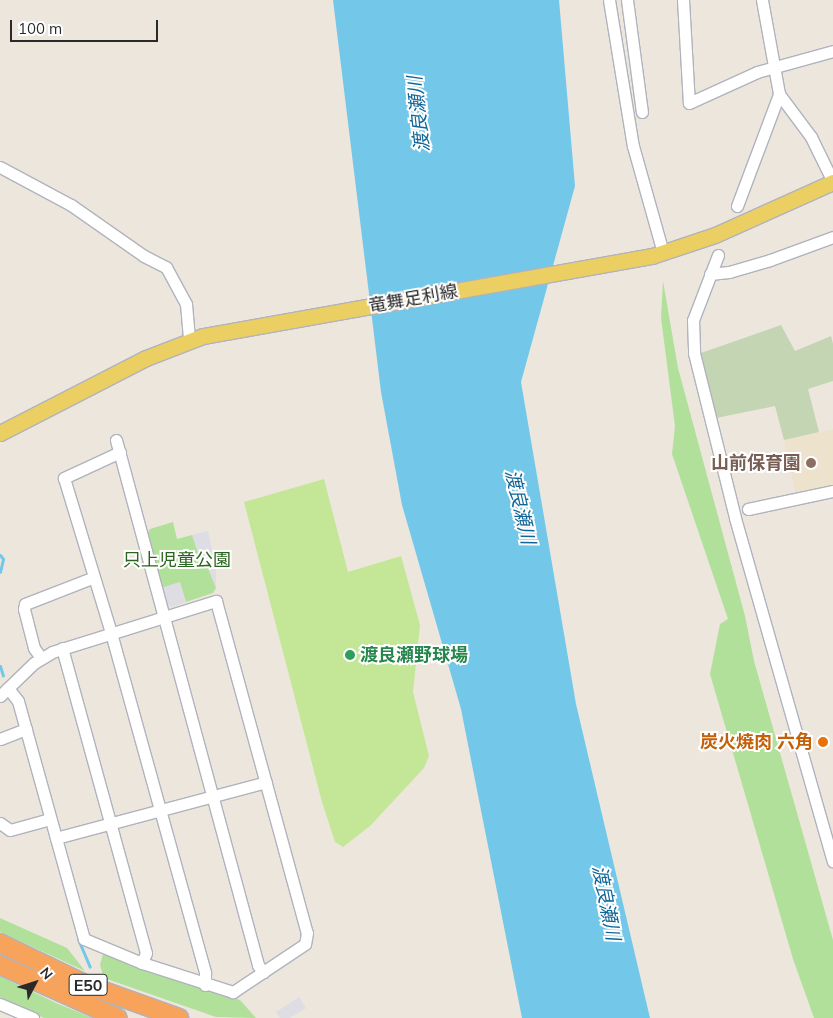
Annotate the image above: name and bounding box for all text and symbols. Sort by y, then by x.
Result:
scale bar [12,10,160,42]
text: 100 m [18,19,62,38]
water label: 渡良瀬川 [404,75,434,153]
street label: 竜舞足利線 [367,281,459,317]
place label: 山前保育園 [711,452,801,474]
marker: 山前保育園 [805,457,817,469]
water label: 渡良瀬川 [500,467,540,547]
park label: 只上児童公園 [123,549,231,571]
place label: 渡良瀬野球場 [360,644,468,666]
marker: 渡良瀬野球場 [344,649,356,661]
place label: 炭火焼肉 六角 [700,731,813,753]
marker: 炭火焼肉 六角 [817,736,829,748]
water label: 渡良瀬川 [588,864,624,942]
north arrow [10,958,60,1008]
text: N [36,964,57,983]
road number: E50 [68,972,108,998]

